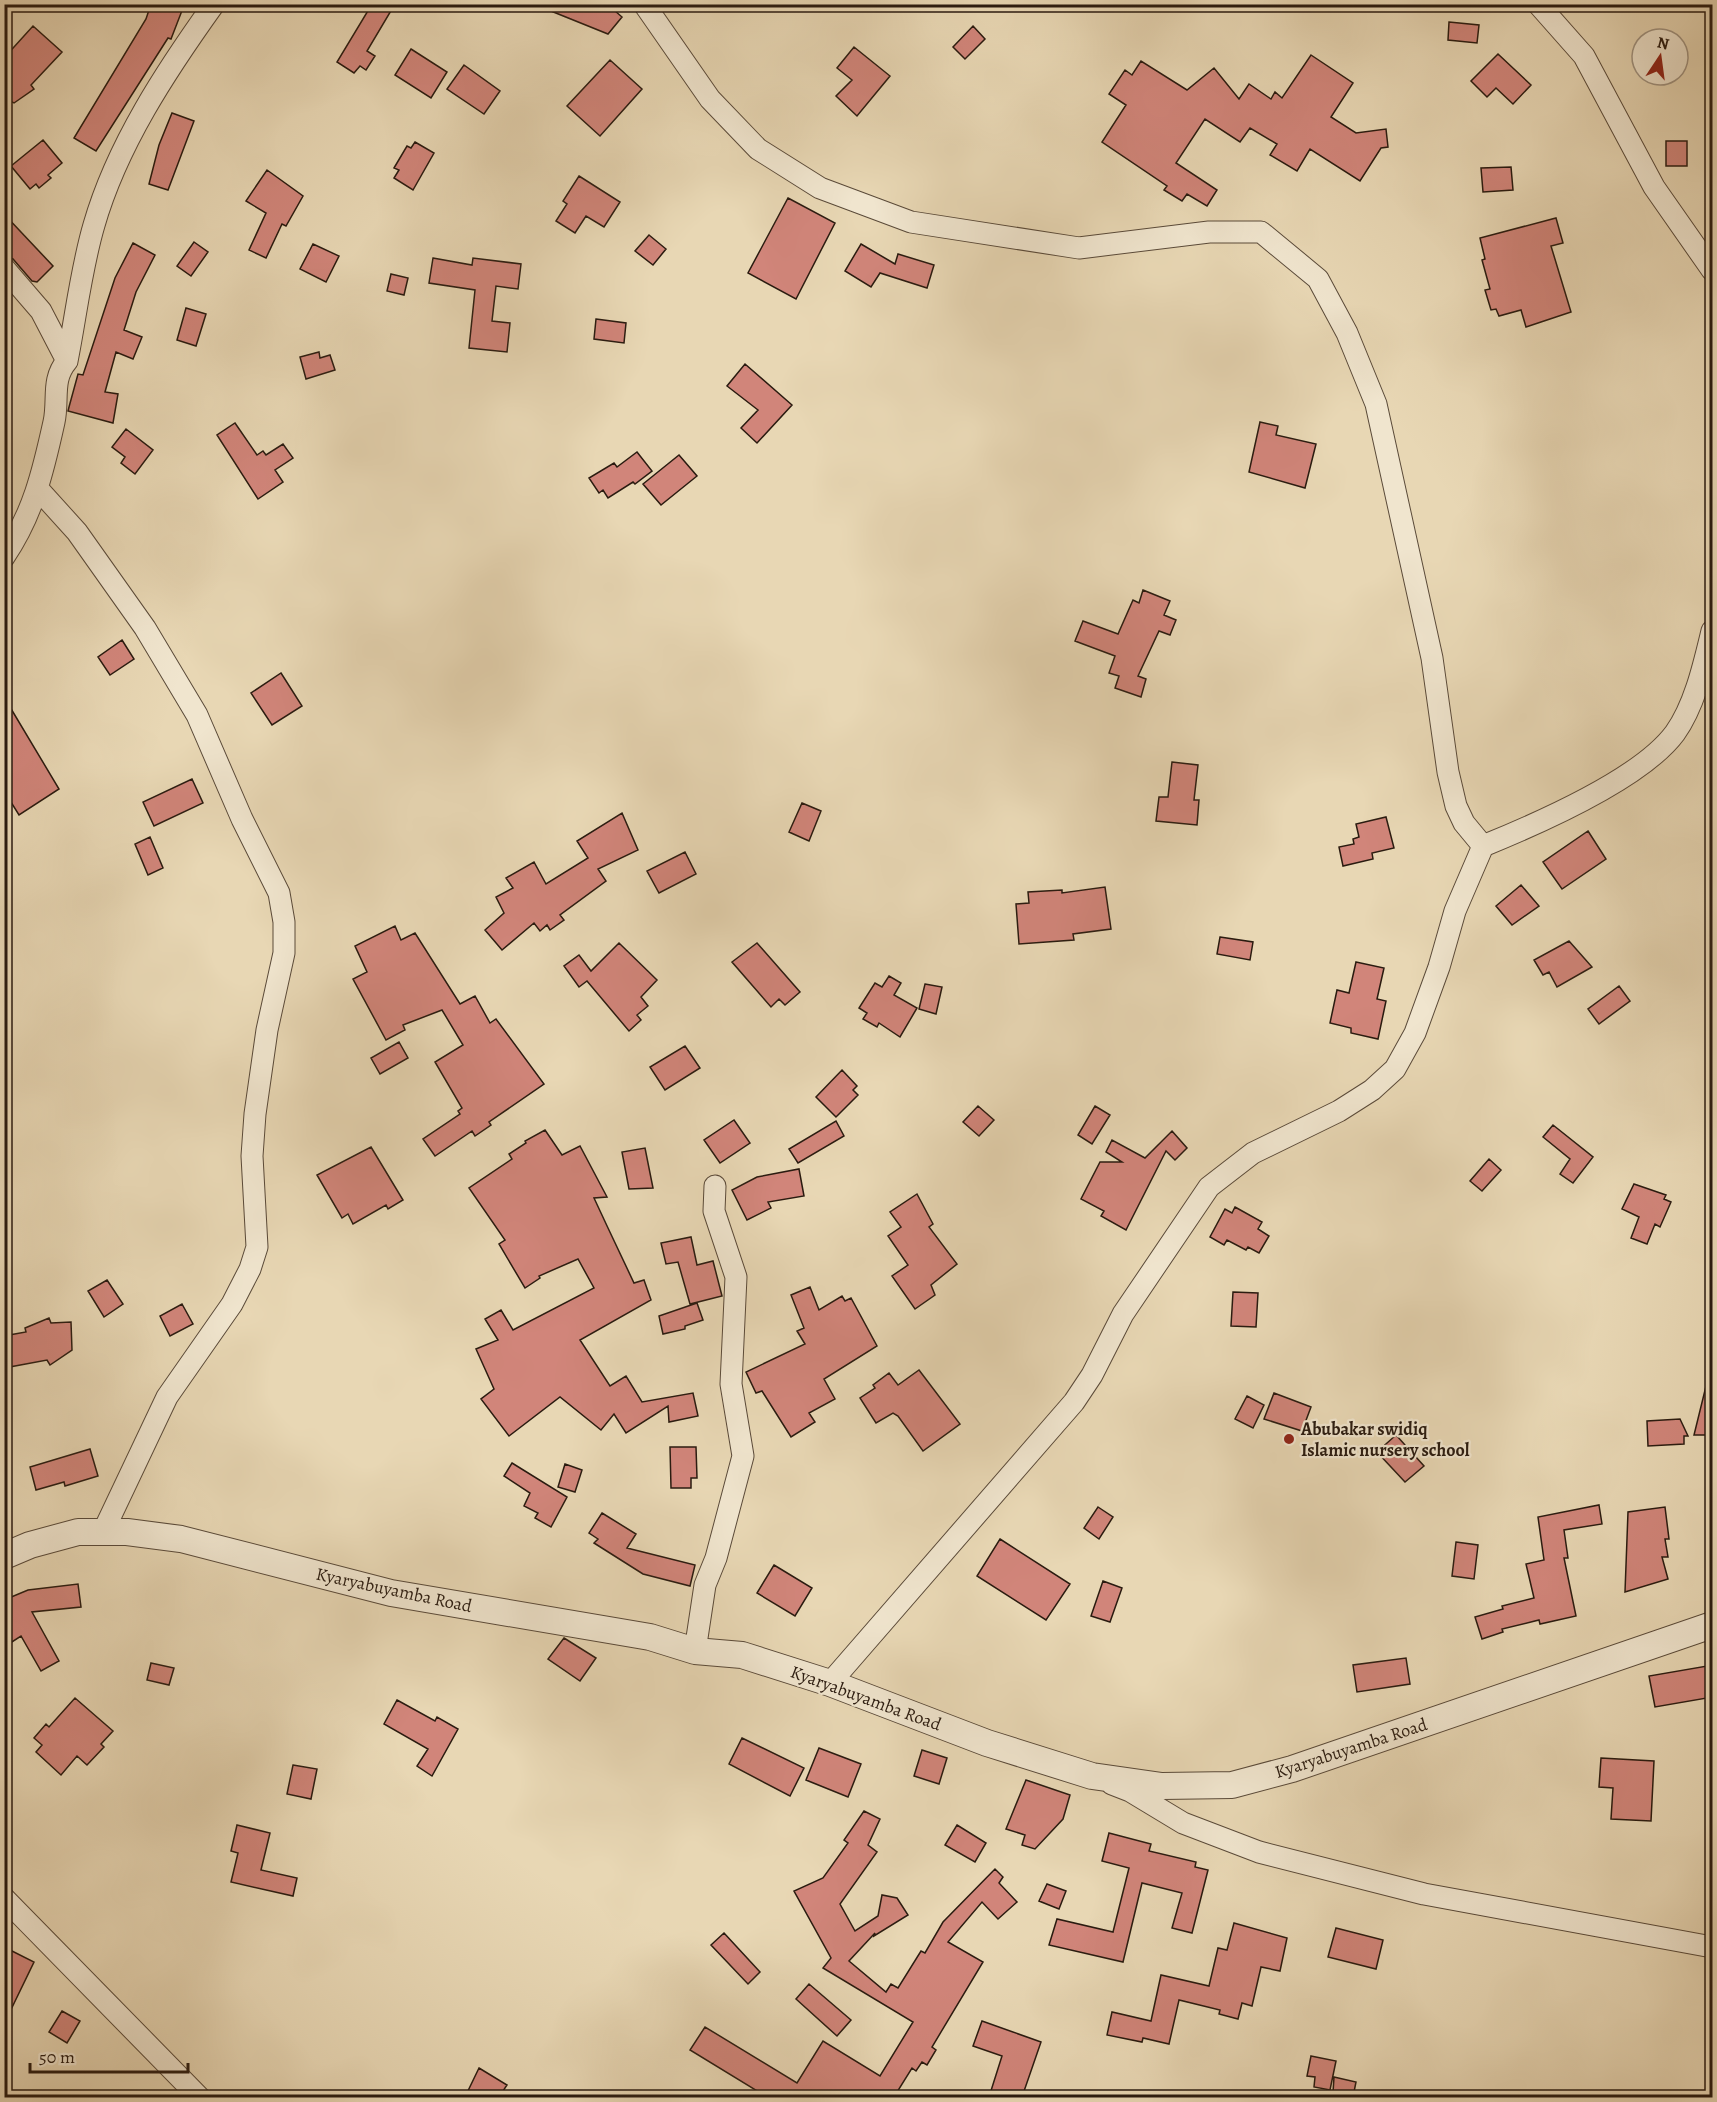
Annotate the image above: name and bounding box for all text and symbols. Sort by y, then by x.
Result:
north arrow [1630,27,1690,87]
text: N [1655,31,1672,55]
place label: Abubakar swidiq Islamic nursery school [1300,1417,1470,1462]
marker: Abubakar swidiq Islamic nursery school [1282,1432,1296,1446]
street label: Kyaryabuyamba Road [314,1562,474,1618]
street label: Kyaryabuyamba Road [787,1660,945,1737]
street label: Kyaryabuyamba Road [1272,1712,1431,1784]
scale bar [30,2036,188,2074]
text: 50 m [39,2045,75,2069]

